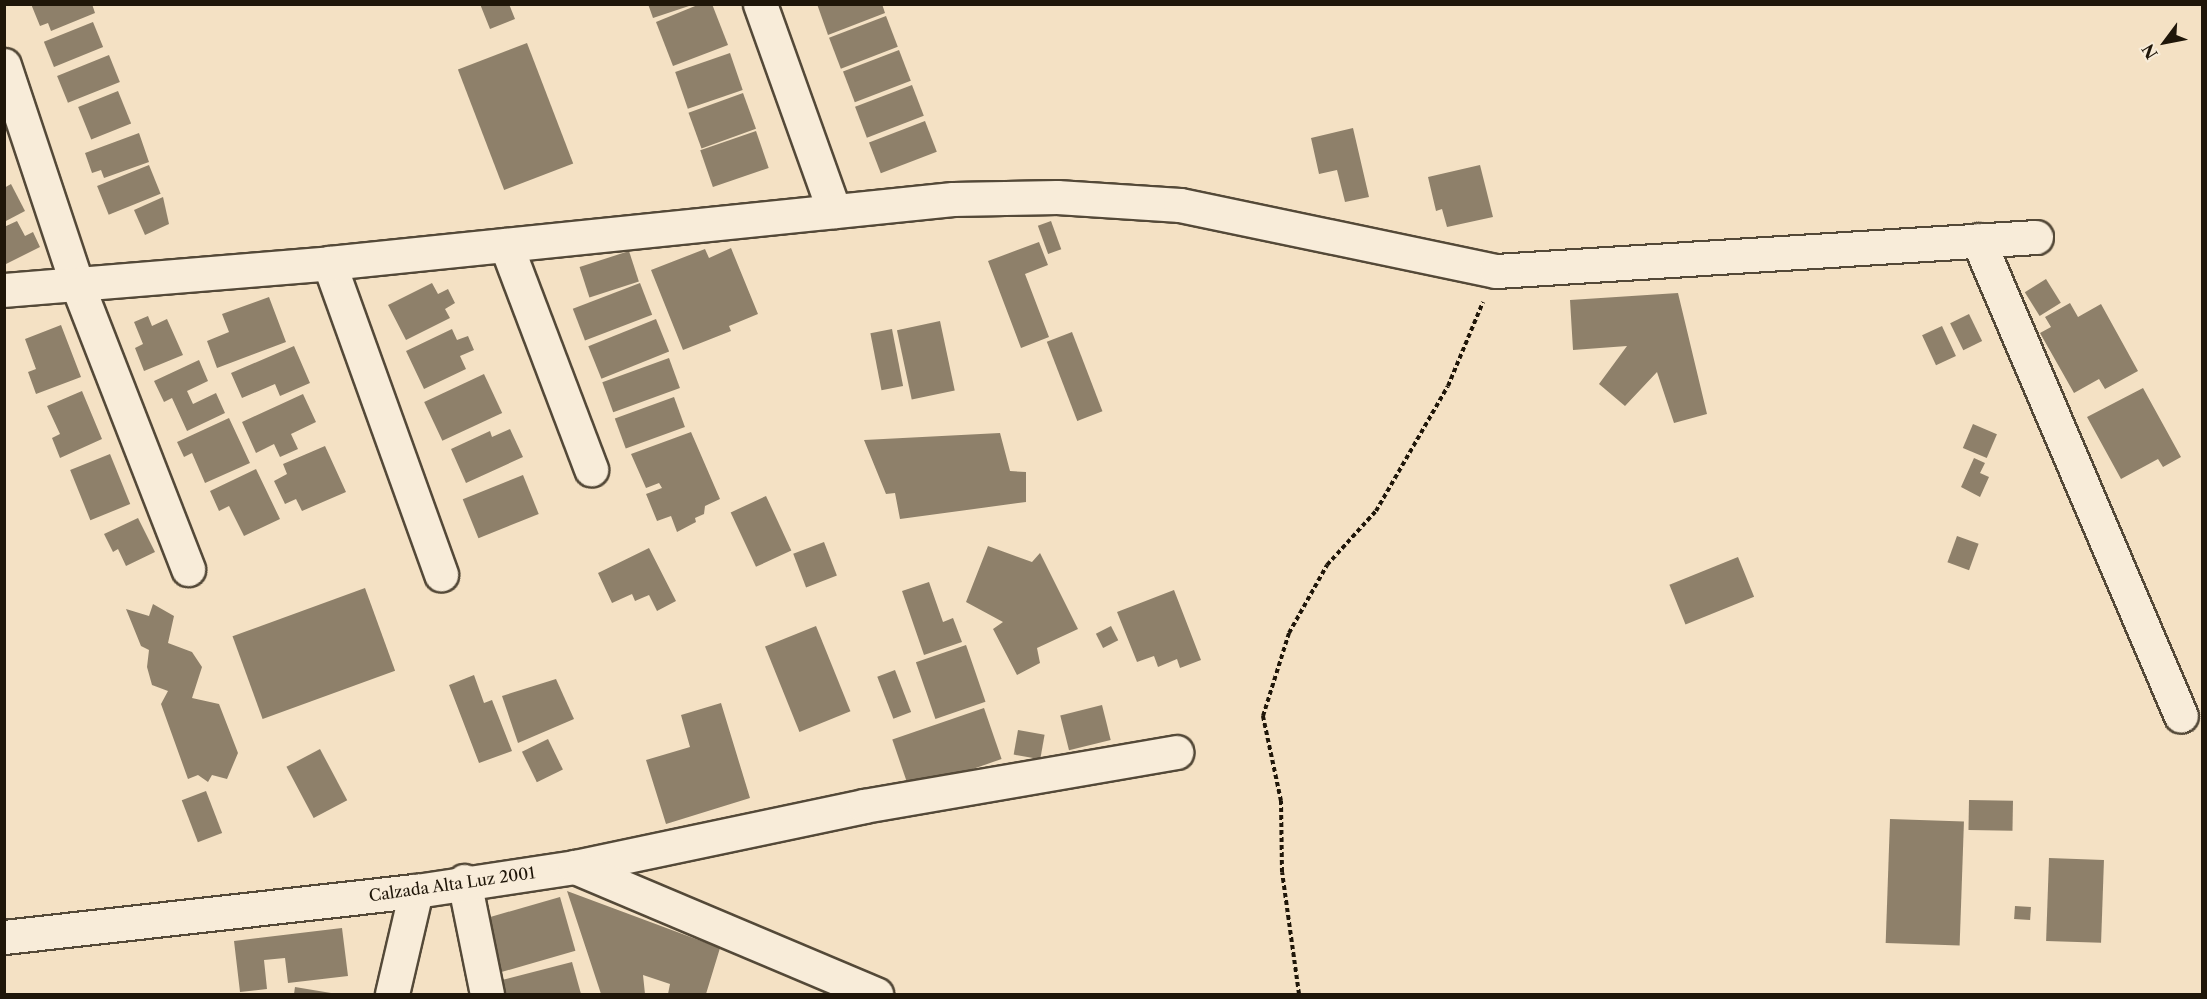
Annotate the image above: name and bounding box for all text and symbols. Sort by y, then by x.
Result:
north arrow [2135,12,2195,72]
text: N [2138,40,2162,63]
street label: Calzada Alta Luz 2001 [367,863,537,905]

